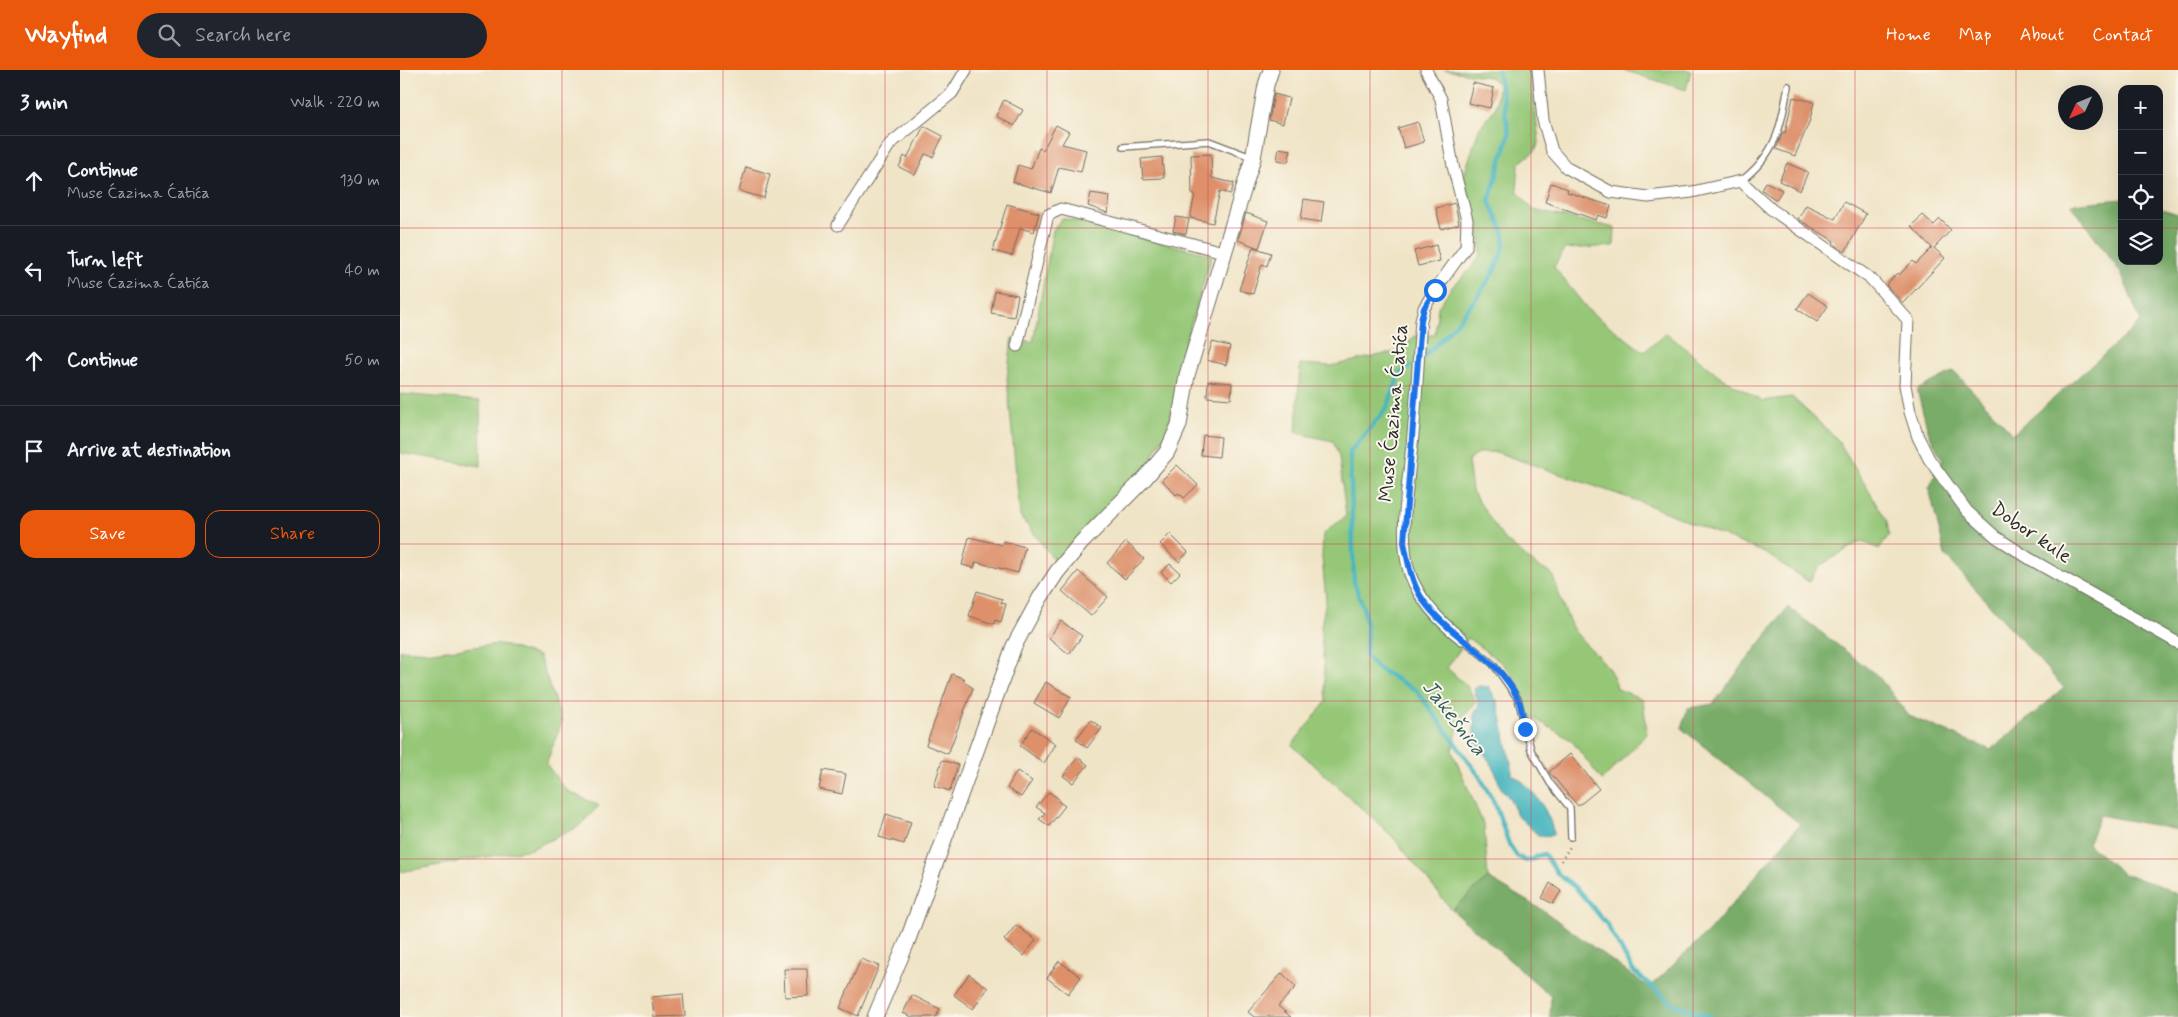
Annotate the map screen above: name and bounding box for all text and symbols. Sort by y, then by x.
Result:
search box [137,13,487,58]
text: Wayfind [25,20,107,51]
icon: search [155,21,183,49]
text: Search here [195,23,291,48]
text: Home [1886,23,1931,47]
text: Map [1959,23,1992,47]
text: About [2020,23,2064,47]
text: Contact [2092,23,2153,47]
north arrow [2058,85,2103,130]
map controls [2118,85,2163,265]
button: + [2118,85,2163,130]
text: 3 min [20,89,68,117]
text: Walk · 220 m [290,92,380,113]
button: − [2118,130,2163,175]
text: Continue [67,158,138,183]
icon: ahead [20,167,48,195]
text: 130 m [339,170,380,191]
button: locate [2118,175,2163,220]
text: Muse Ćazima Ćatića [67,183,210,204]
button: layers [2118,220,2163,265]
text: Turn left [67,248,143,273]
icon: left [20,257,48,285]
text: 40 m [344,260,380,281]
text: Muse Ćazima Ćatića [67,273,210,294]
route start [1424,279,1447,302]
street label: Muse Ćazima Ćatića [1372,323,1415,503]
icon: ahead [20,347,48,375]
text: Continue [67,348,138,373]
text: 50 m [344,350,380,371]
icon: arrive [20,437,48,465]
text: Arrive at destination [67,438,231,463]
street label: Dobor kule [1985,496,2077,570]
button: Save [20,510,195,558]
button: Share [205,510,380,558]
water label: Jakešnica [1416,674,1492,762]
route end [1514,718,1537,741]

